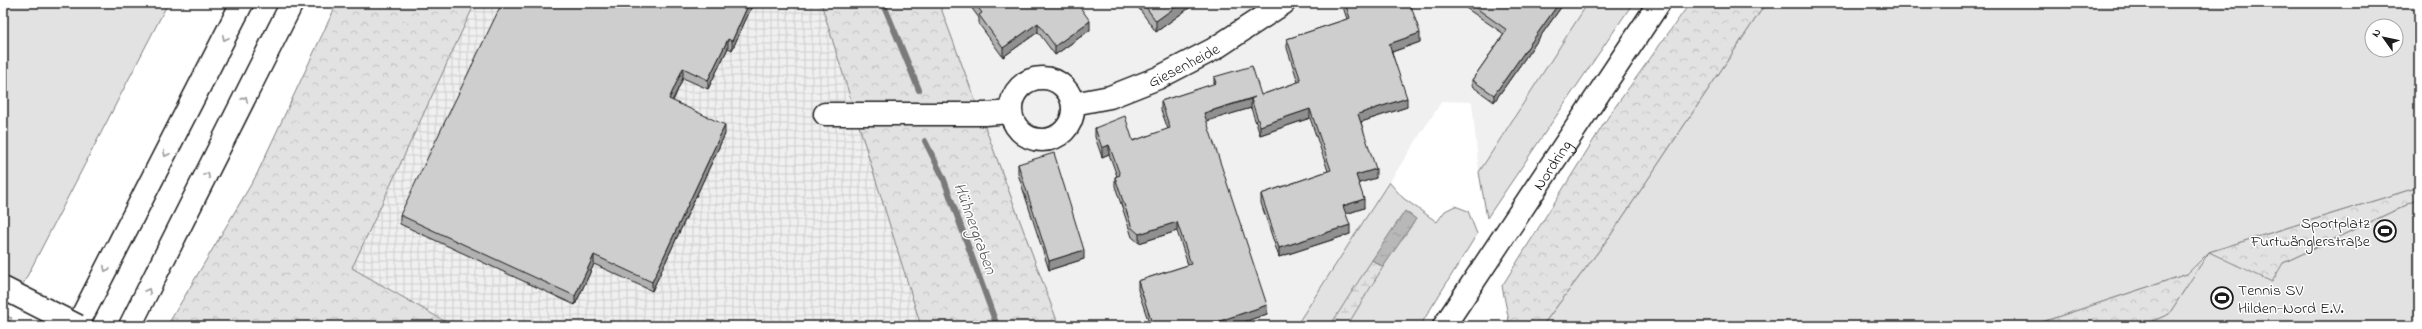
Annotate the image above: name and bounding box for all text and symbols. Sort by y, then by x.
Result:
north arrow [2364,18,2404,58]
text: N [2368,26,2385,41]
one-way arrow [222,34,230,41]
street label: Giesenheide [1145,38,1226,95]
one-way arrow [240,96,248,103]
street label: Nordring [1528,136,1579,196]
one-way arrow [163,150,171,157]
one-way arrow [202,172,210,180]
water label: Hühnergraben [945,179,1003,279]
place label: Sportplatz Furtwänglerstraße [2250,212,2371,254]
sports icon: Sportplatz Furtwänglerstraße [2372,218,2398,244]
one-way arrow [104,265,111,273]
place label: Tennis SV Hilden-Nord E.V. [2238,279,2344,321]
sports icon: Tennis SV Hilden-Nord E.V. [2209,285,2235,311]
one-way arrow [143,288,151,296]

